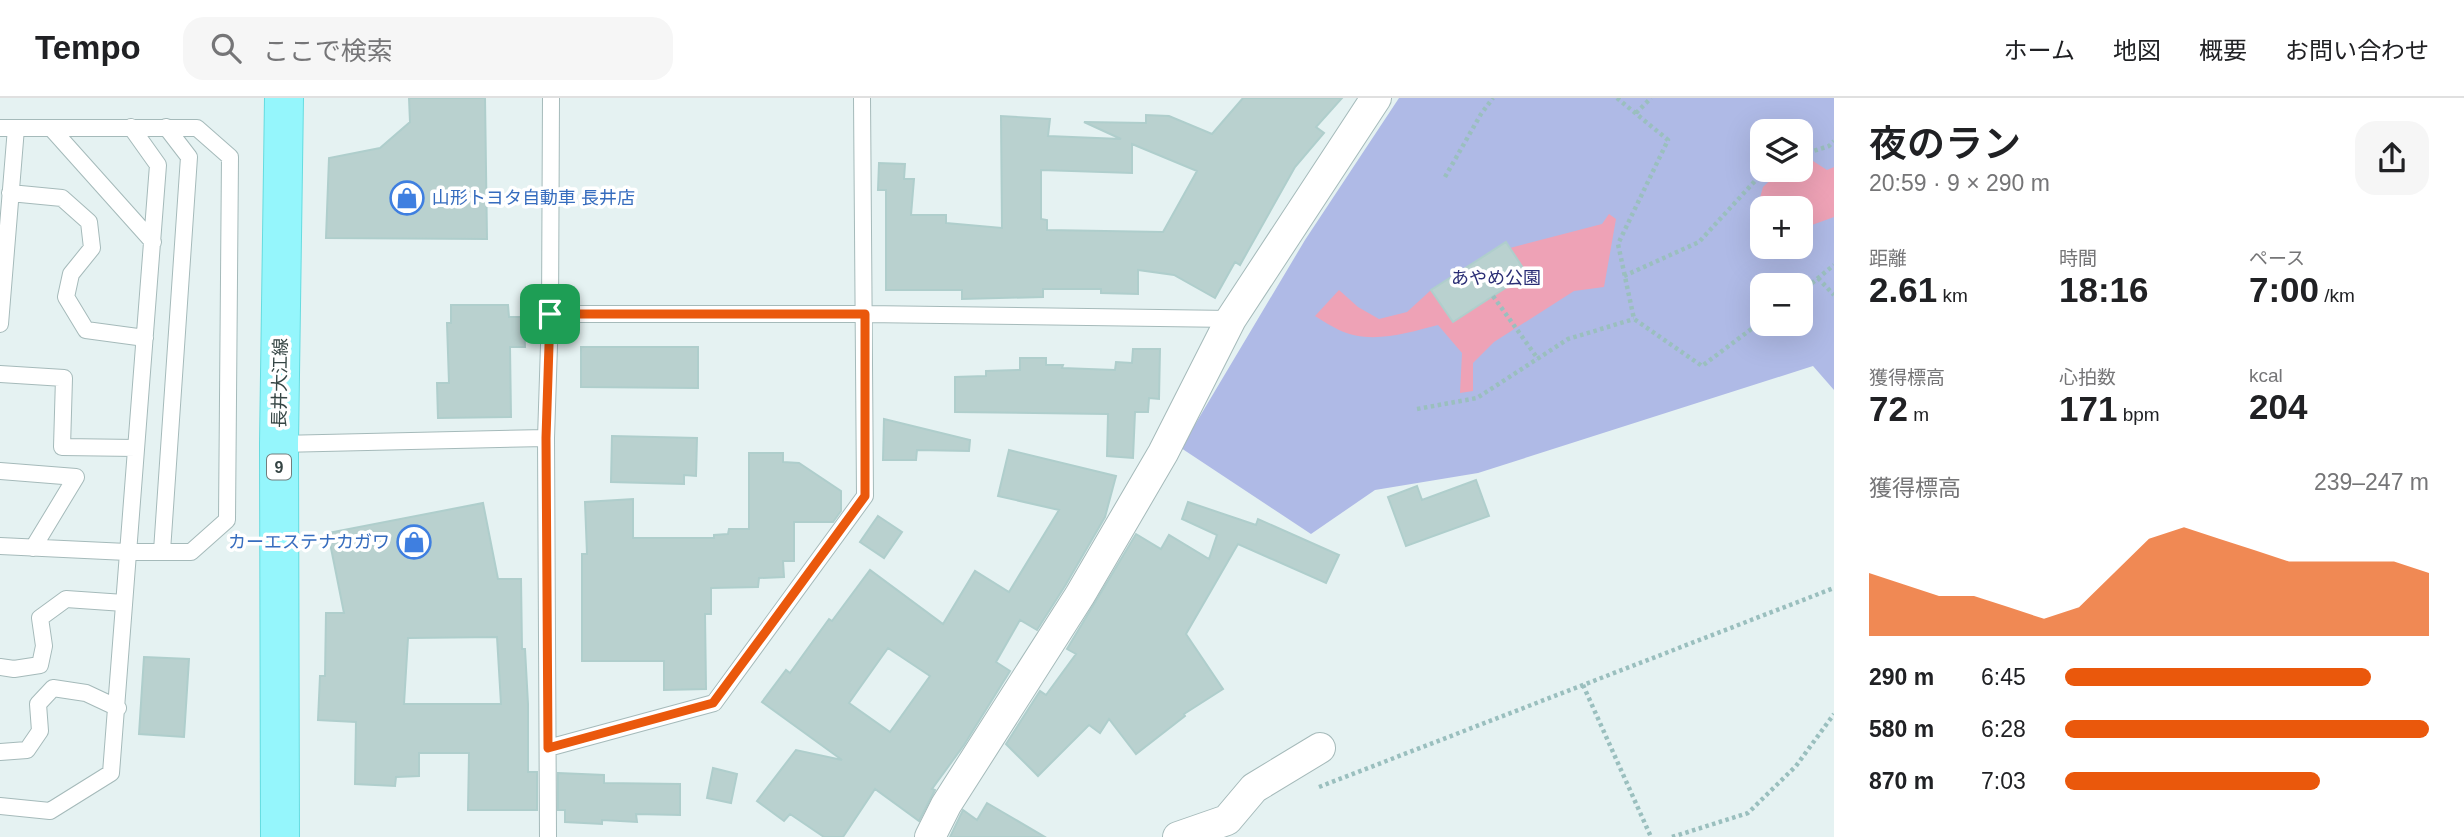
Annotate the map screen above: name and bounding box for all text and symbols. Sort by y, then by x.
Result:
search box [183,17,673,80]
text: Tempo [35,29,141,66]
icon: search [207,29,245,67]
text: ここで検索 [263,36,393,66]
text: ホーム [2004,37,2075,64]
text: 地図 [2113,37,2161,64]
text: 概要 [2199,37,2247,64]
text: お問い合わせ [2285,37,2429,64]
map controls [1750,119,1813,336]
button: layers [1750,119,1813,182]
button: share [2355,121,2429,195]
text: 夜のラン [1869,123,2021,165]
text: 20:59 · 9 × 290 m [1869,170,2050,196]
shop icon: 山形トヨタ自動車 長井店 [388,179,426,217]
place label: 山形トヨタ自動車 長井店 [432,188,635,208]
button: + [1750,196,1813,259]
text: 距離 [1869,248,1907,269]
text: 時間 [2059,248,2097,269]
text: ペース [2249,248,2305,269]
park label: あやめ公園 [1451,268,1541,288]
text: 2.61 [1869,270,1937,309]
text: 18:16 [2059,270,2149,309]
text: 7:00 [2249,270,2319,309]
button: − [1750,273,1813,336]
pin [520,284,580,344]
text: km [1937,285,1968,306]
text: /km [2319,285,2355,306]
icon: arrive [531,295,569,333]
street label: 長井大江線 [269,338,291,428]
text: kcal [2249,365,2283,386]
text: 獲得標高 [1869,367,1945,388]
text: 心拍数 [2059,367,2116,388]
text: 204 [2249,387,2307,426]
text: 72 [1869,389,1908,428]
text: 171 [2059,389,2117,428]
text: m [1908,404,1929,425]
text: bpm [2117,404,2160,425]
road number: 9 [267,454,291,480]
text: 239–247 m [2314,469,2429,495]
text: 獲得標高 [1869,475,1961,501]
shop icon: カーエステナカガワ [395,523,433,561]
place label: カーエステナカガワ [228,532,390,552]
text: 290 m [1869,664,1934,690]
text: 6:45 [1981,664,2026,690]
text: 580 m [1869,716,1934,742]
text: 6:28 [1981,716,2026,742]
text: 870 m [1869,768,1934,794]
text: 7:03 [1981,768,2026,794]

